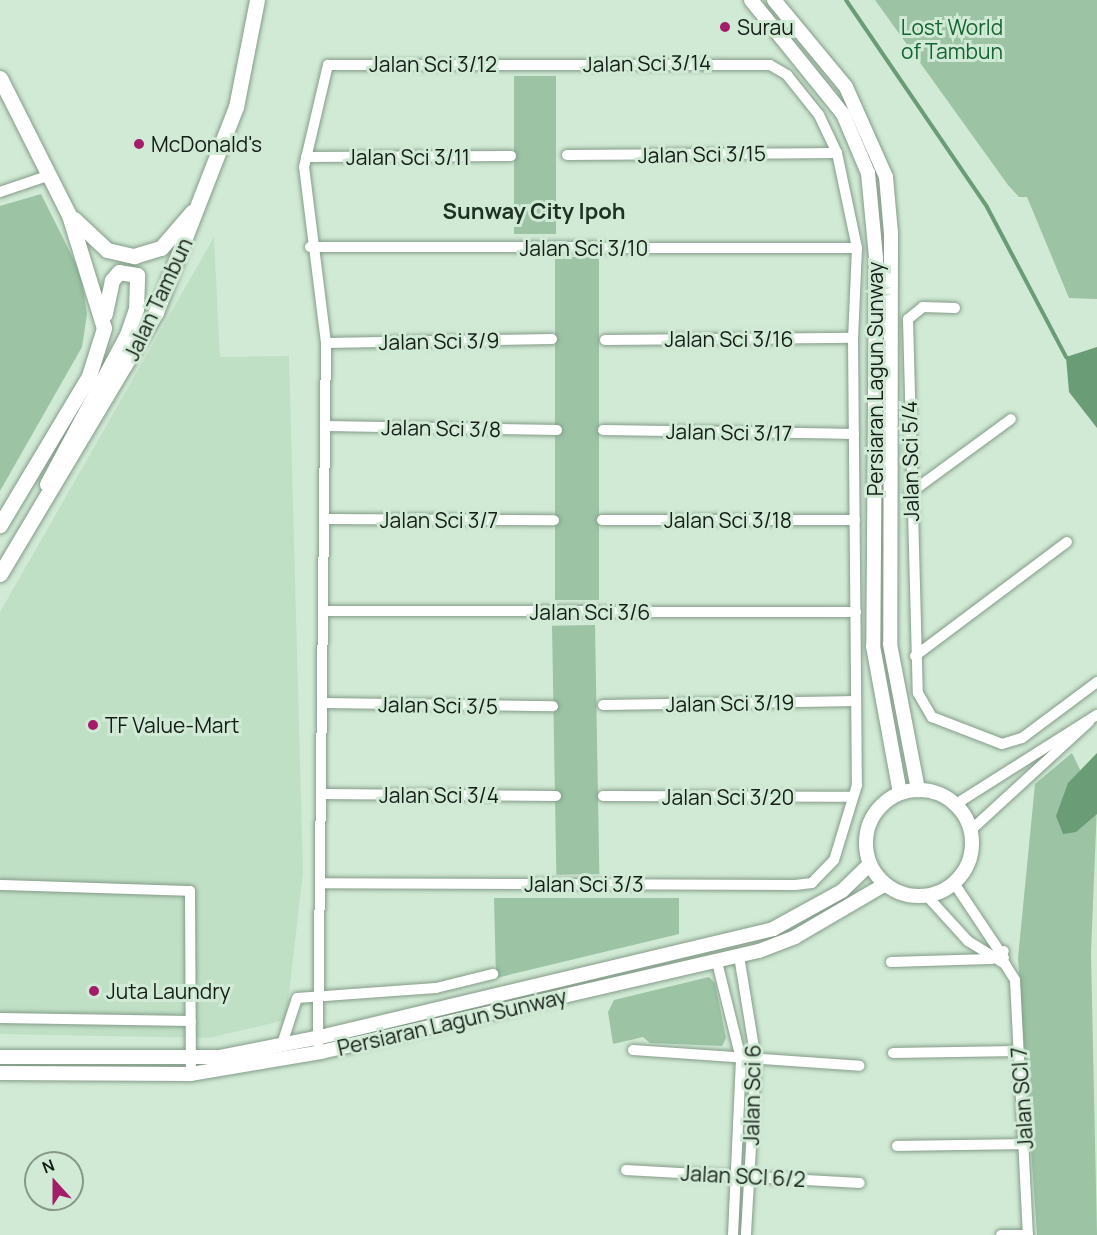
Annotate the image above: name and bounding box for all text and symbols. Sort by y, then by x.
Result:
place label: Surau [737,14,794,40]
park label: Lost World of Tambun [901,14,1003,64]
marker: Surau [718,20,732,34]
street label: Jalan Sci 3/14 [583,49,711,77]
street label: Jalan Sci 3/12 [369,51,497,77]
place label: McDonald's [151,131,262,157]
marker: McDonald's [132,137,146,151]
street label: Jalan Sci 3/15 [638,140,766,168]
street label: Jalan Sci 3/11 [346,144,470,170]
district label: Sunway City Ipoh [442,199,626,225]
street label: Jalan Tambun [119,234,197,364]
street label: Jalan Sci 3/10 [520,235,648,261]
street label: Persiaran Lagun Sunway [862,262,888,496]
street label: Jalan Sci 3/16 [665,326,793,352]
street label: Jalan Sci 3/9 [378,327,500,355]
street label: Jalan Sci 5/4 [896,400,924,522]
street label: Jalan Sci 3/8 [381,414,501,442]
street label: Jalan Sci 3/17 [666,418,792,446]
street label: Jalan Sci 3/7 [380,507,498,533]
street label: Jalan Sci 3/18 [664,507,792,533]
street label: Jalan Sci 3/6 [530,599,650,625]
street label: Jalan Sci 3/19 [665,689,795,717]
street label: Jalan Sci 3/5 [378,691,498,719]
place label: TF Value-Mart [105,712,239,738]
marker: TF Value-Mart [86,718,100,732]
street label: Jalan Sci 3/4 [379,782,499,808]
street label: Jalan Sci 3/20 [662,784,794,810]
street label: Jalan Sci 3/3 [524,871,644,897]
place label: Juta Laundry [106,978,231,1004]
street label: Persiaran Lagun Sunway [335,983,569,1061]
marker: Juta Laundry [87,984,101,998]
street label: Jalan Sci 6 [739,1044,765,1146]
street label: Jalan SCI 7 [1006,1046,1038,1150]
north arrow [24,1151,84,1211]
text: N [39,1154,58,1178]
street label: Jalan SCI 6/2 [680,1160,806,1192]

